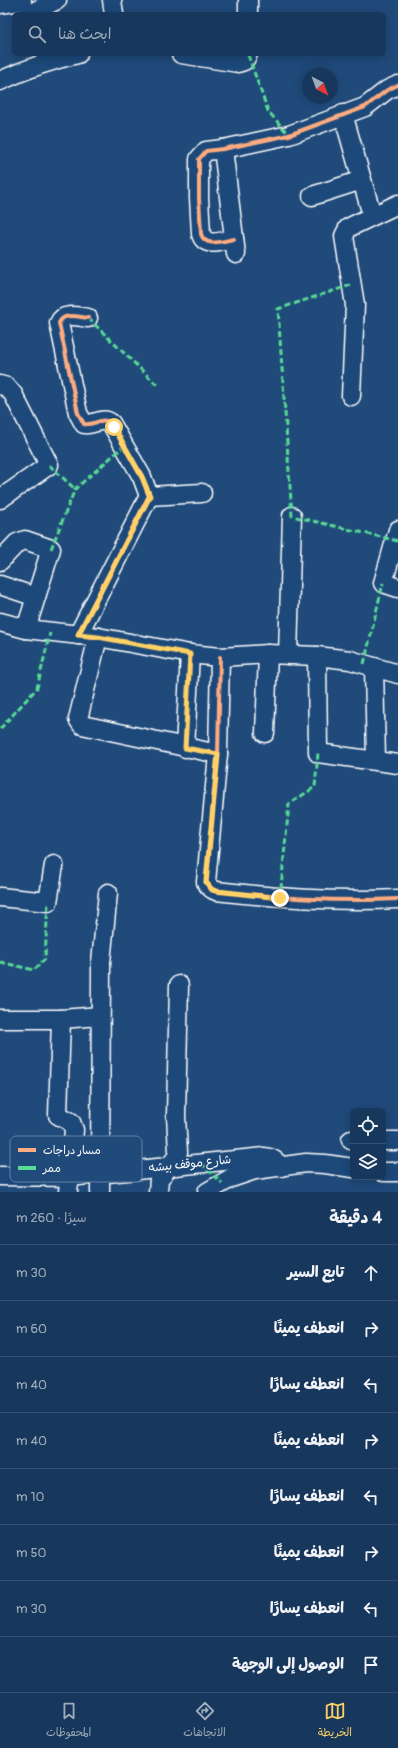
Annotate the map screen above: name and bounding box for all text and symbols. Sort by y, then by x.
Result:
search box [12,12,386,56]
icon: search [26,23,48,45]
text: ابحث هنا [58,25,111,44]
north arrow [302,68,338,104]
route start [105,418,123,436]
route end [271,889,289,907]
map controls [350,1108,386,1180]
button: locate [350,1108,386,1144]
legend [10,1136,142,1182]
text: مسار دراجات [43,1144,101,1157]
button: layers [350,1144,386,1180]
street label: شارع موقف بيشه [148,1152,232,1177]
text: ممر [42,1162,61,1175]
text: 4 دقيقة [329,1207,382,1228]
text: سيرًا · 260 m [16,1210,87,1226]
icon: ahead [360,1262,382,1284]
text: تابع السير [287,1263,344,1282]
text: 30 m [16,1265,47,1281]
icon: right [360,1318,382,1340]
text: انعطف يمينًا [274,1319,344,1338]
text: 60 m [16,1321,47,1337]
icon: left [360,1374,382,1396]
text: انعطف يسارًا [270,1375,344,1394]
text: 40 m [16,1377,47,1393]
icon: right [360,1430,382,1452]
text: انعطف يمينًا [274,1431,344,1450]
text: 40 m [16,1433,47,1449]
icon: left [360,1486,382,1508]
text: انعطف يسارًا [270,1487,344,1506]
text: 10 m [16,1489,44,1505]
icon: right [360,1542,382,1564]
text: انعطف يمينًا [274,1543,344,1562]
text: 50 m [16,1545,46,1561]
icon: left [360,1598,382,1620]
text: انعطف يسارًا [270,1599,344,1618]
text: 30 m [16,1601,47,1617]
icon: arrive [360,1654,382,1676]
text: الوصول إلى الوجهة [232,1655,344,1674]
tab: المحفوظات [46,1700,91,1742]
tab: الاتجاهات [183,1700,226,1742]
tab: الخريطة [318,1700,352,1742]

